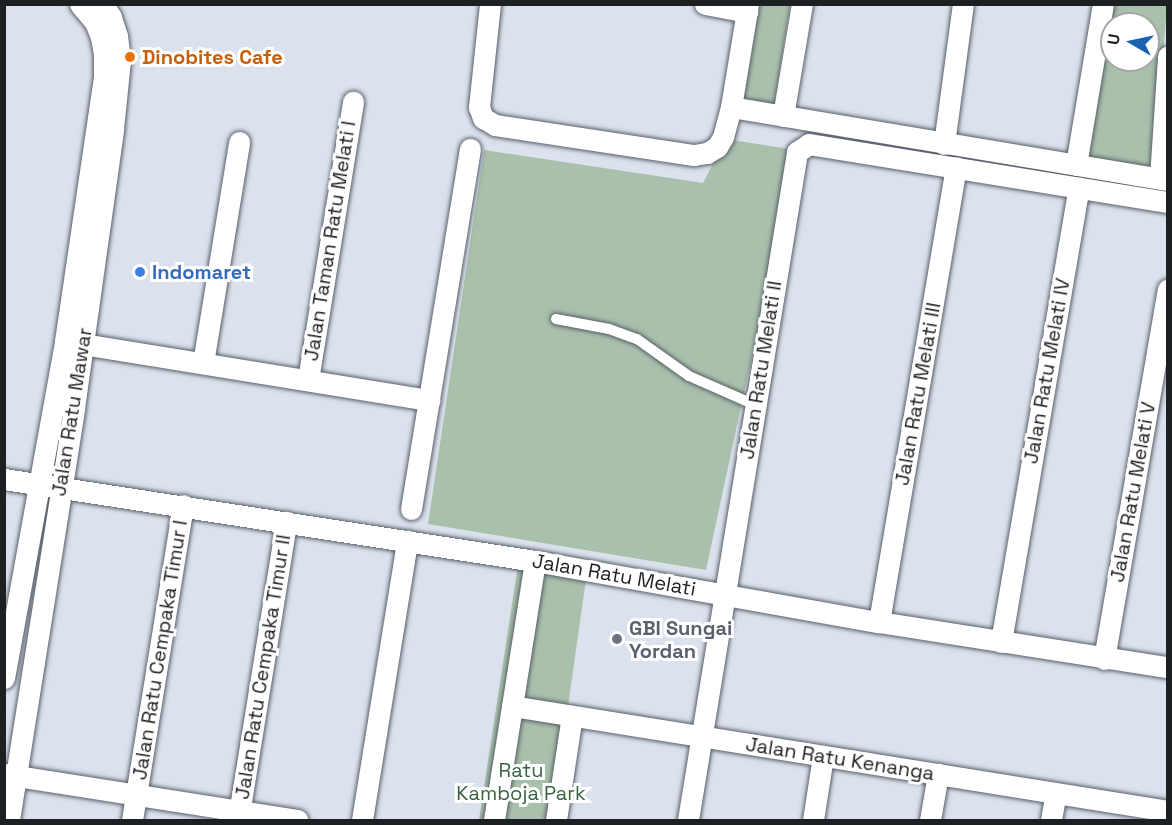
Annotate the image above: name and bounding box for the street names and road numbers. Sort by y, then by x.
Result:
street label: Jalan Taman Ratu Melati I [299,119,361,363]
street label: Jalan Ratu Melati IV [1019,276,1075,466]
street label: Jalan Ratu Melati II [735,279,787,461]
street label: Jalan Ratu Melati III [890,301,946,487]
street label: Jalan Ratu Mawar [47,326,97,498]
street label: Jalan Ratu Melati V [1105,400,1161,584]
street label: Jalan Ratu Cempaka Timur I [128,518,192,782]
street label: Jalan Ratu Cempaka Timur II [230,533,296,801]
street label: Jalan Ratu Melati [530,549,698,601]
street label: Jalan Ratu Kenanga [744,732,936,786]

